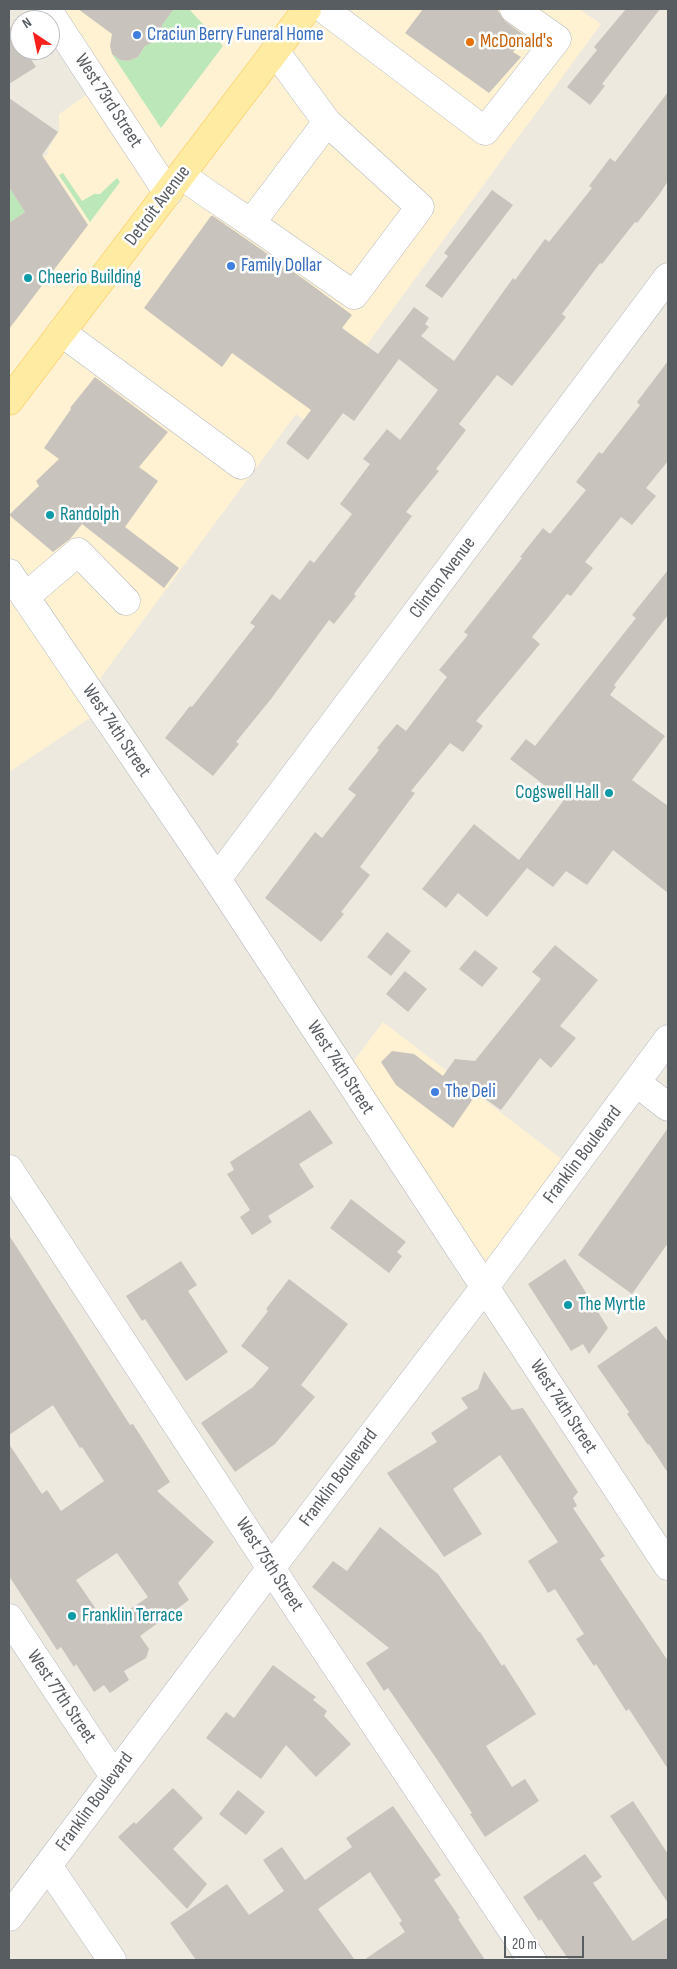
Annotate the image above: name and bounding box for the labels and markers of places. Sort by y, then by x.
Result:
place label: Craciun Berry Funeral Home [147,24,324,46]
marker: Craciun Berry Funeral Home [131,29,143,41]
place label: McDonald's [480,31,553,53]
marker: McDonald's [464,36,476,48]
place label: Family Dollar [241,255,322,277]
marker: Family Dollar [225,260,237,272]
place label: Cheerio Building [38,267,141,289]
marker: Cheerio Building [22,272,34,284]
place label: Randolph [60,504,119,526]
marker: Randolph [44,509,56,521]
place label: Cogswell Hall [515,782,599,804]
marker: Cogswell Hall [603,787,615,799]
place label: The Deli [445,1081,496,1103]
marker: The Deli [429,1086,441,1098]
place label: The Myrtle [578,1294,646,1316]
marker: The Myrtle [562,1299,574,1311]
place label: Franklin Terrace [82,1605,183,1627]
marker: Franklin Terrace [66,1610,78,1622]

